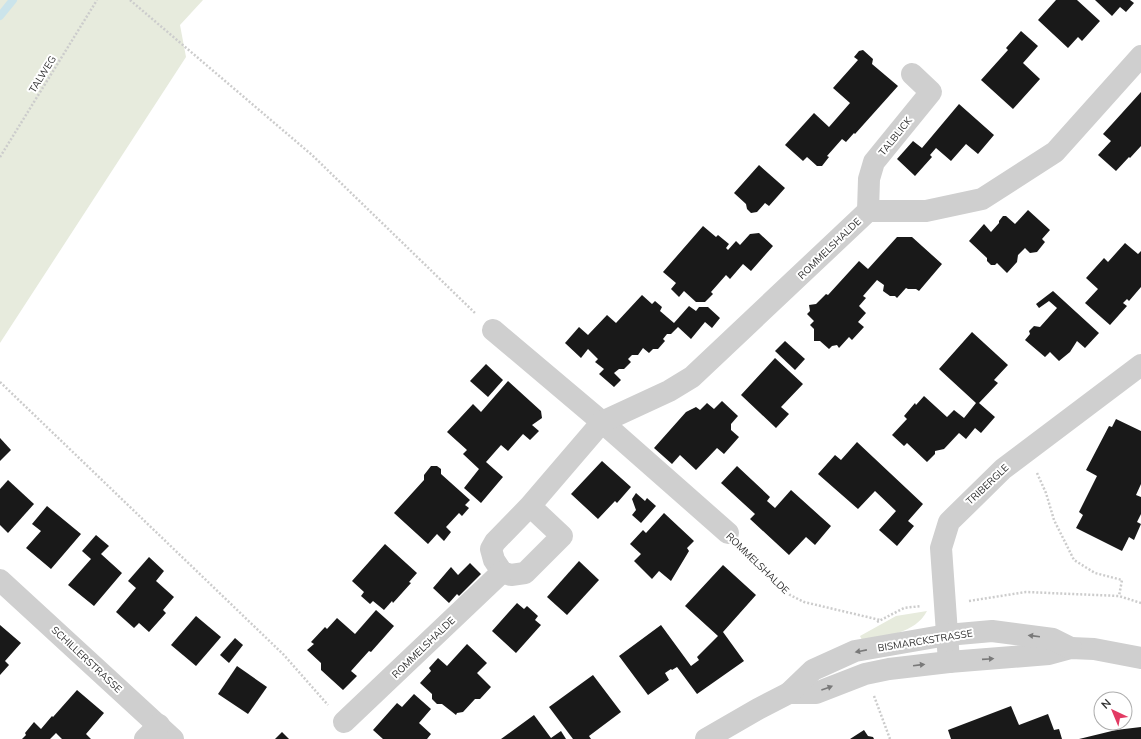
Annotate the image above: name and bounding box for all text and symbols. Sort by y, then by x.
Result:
street label: TALWEG [26,53,59,95]
street label: TALBLICK [876,114,915,158]
street label: ROMMELSHALDE [795,215,864,282]
street label: TRIBERGLE [963,461,1012,507]
street label: ROMMELSHALDE [723,530,792,597]
street label: ROMMELSHALDE [389,614,458,681]
street label: SCHILLERSTRASSE [49,623,125,695]
street label: BISMARCKSTRASSE [877,627,974,654]
one-way arrow [1028,633,1040,639]
one-way arrow [855,648,867,654]
one-way arrow [982,656,994,663]
one-way arrow [913,662,925,669]
one-way arrow [822,685,834,691]
north arrow [1093,691,1133,731]
text: N [1098,696,1114,712]

